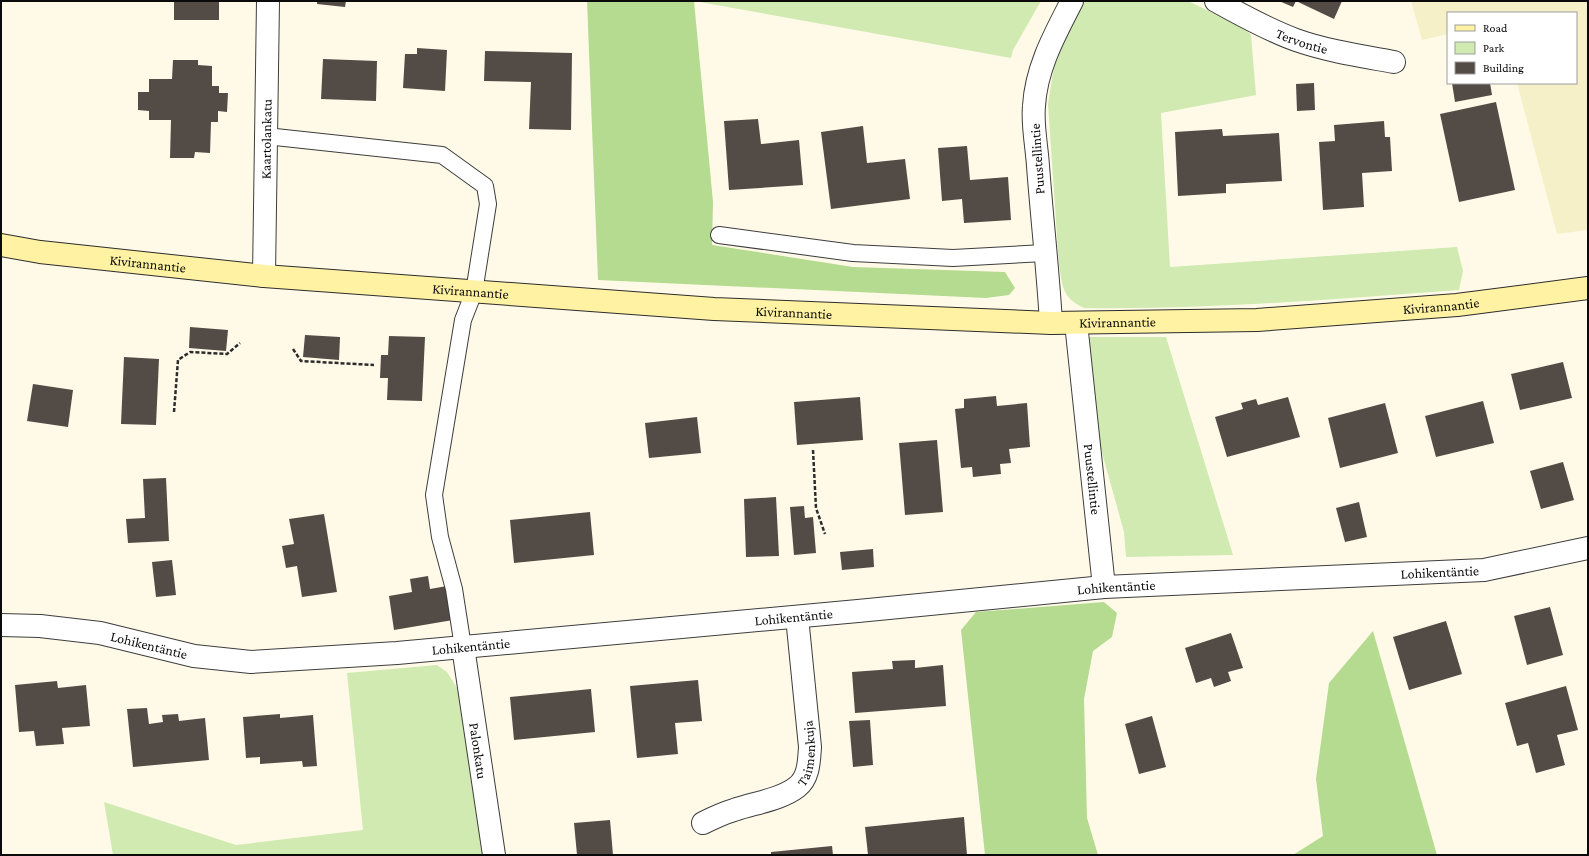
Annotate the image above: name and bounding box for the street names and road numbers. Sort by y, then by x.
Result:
street label: Tervontie [1273,25,1329,57]
street label: Kaartolankatu [257,98,275,179]
street label: Puustellintie [1027,123,1047,195]
street label: Kivirannantie [109,252,187,276]
street label: Kivirannantie [432,280,509,302]
street label: Kivirannantie [1402,294,1480,317]
street label: Kivirannantie [755,303,832,322]
street label: Kivirannantie [1079,313,1156,331]
street label: Puustellintie [1081,443,1104,515]
street label: Lohikentäntie [1400,562,1479,582]
street label: Lohikentäntie [1076,577,1156,598]
street label: Lohikentäntie [754,605,833,628]
street label: Lohikentäntie [109,628,189,662]
street label: Lohikentäntie [431,635,511,658]
street label: Taimenkuja [794,719,818,789]
street label: Palonkatu [466,722,491,781]

